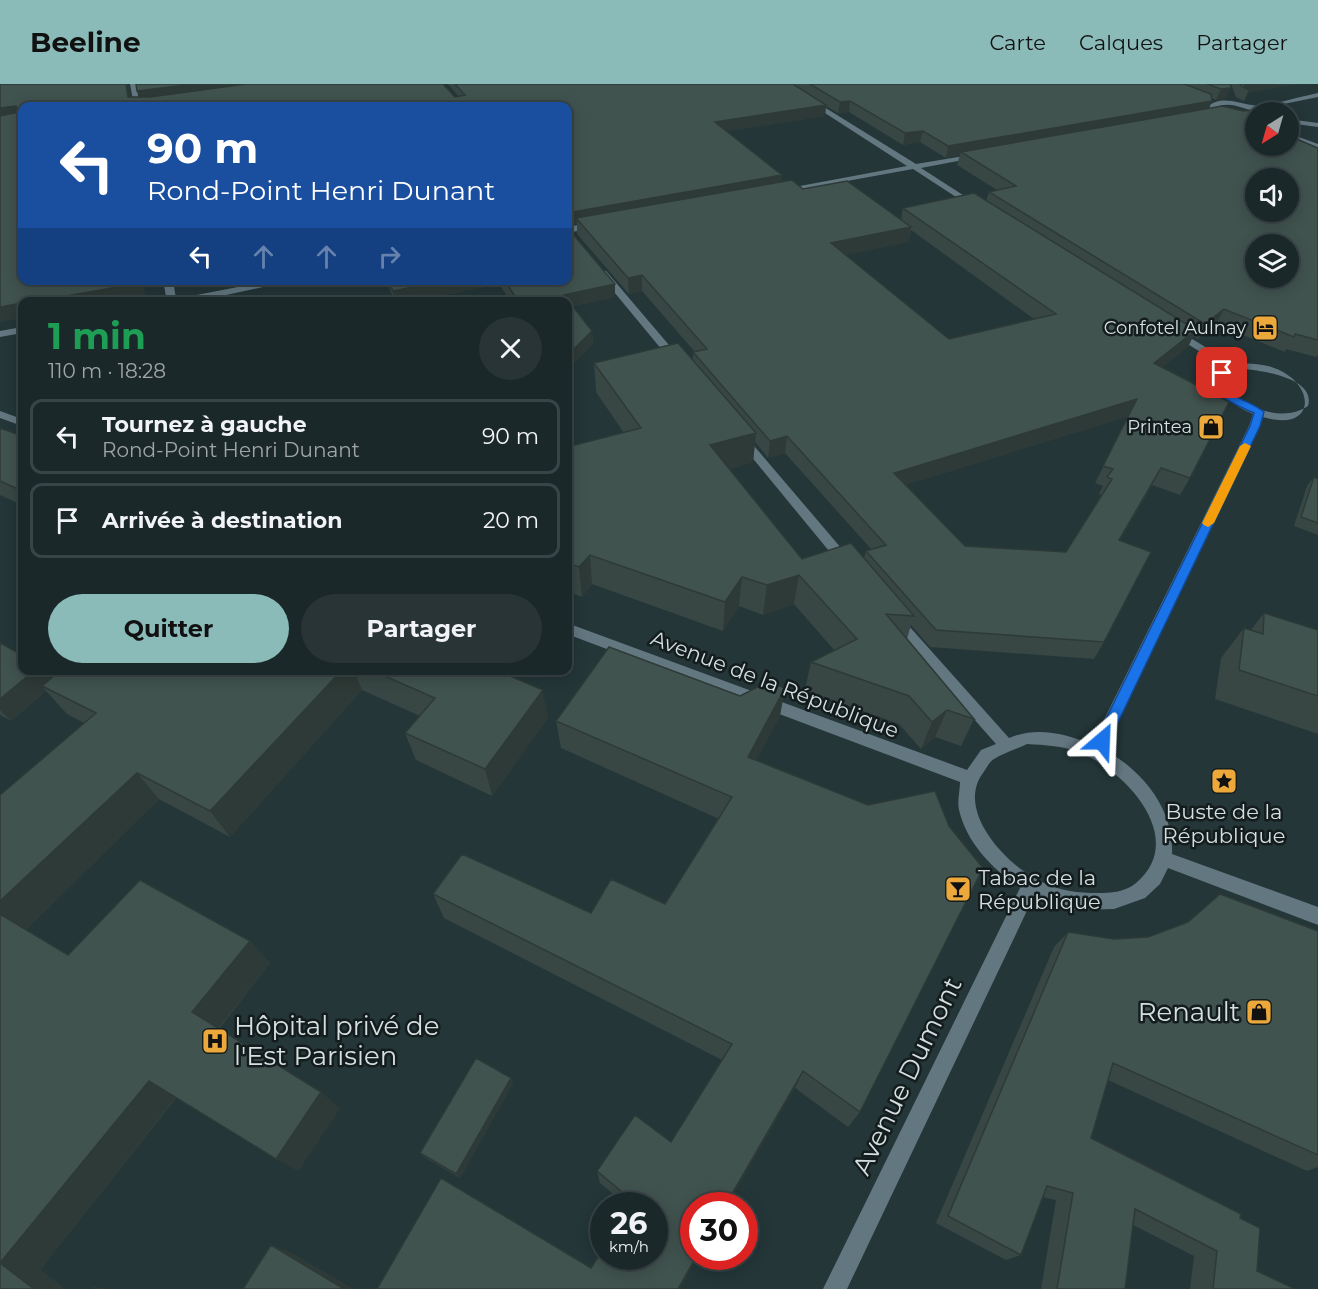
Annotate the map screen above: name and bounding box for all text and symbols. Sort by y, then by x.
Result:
text: Beeline [30,25,141,59]
text: Carte [989,30,1046,55]
text: Calques [1079,30,1163,55]
text: Partager [1196,30,1288,55]
north arrow [1245,102,1299,156]
map controls [1245,102,1299,288]
text: 90 m [147,122,258,174]
icon: left [48,126,126,204]
button: sound [1245,168,1299,222]
text: Rond-Point Henri Dunant [147,174,495,207]
button: layers [1245,234,1299,288]
icon: left [184,240,217,273]
icon: ahead [247,240,280,273]
icon: ahead [310,240,343,273]
icon: right [373,240,406,273]
hotel icon: Confotel Aulnay [1250,313,1280,343]
text: 1 min [48,314,146,358]
button: close [479,317,542,380]
place label: Confotel Aulnay [1104,317,1246,339]
pin [1196,347,1247,398]
icon: arrive [1205,356,1238,389]
text: 110 m · 18:28 [48,359,166,383]
text: Tournez à gauche [102,411,307,438]
shop icon: Printea [1196,412,1226,442]
place label: Printea [1127,416,1192,438]
icon: left [51,420,84,453]
text: 90 m [482,423,539,450]
text: Rond-Point Henri Dunant [102,438,360,462]
icon: arrive [51,504,84,537]
text: Arrivée à destination [102,507,342,534]
text: 20 m [483,507,539,534]
button: Quitter [48,594,289,663]
button: Partager [301,594,542,663]
street label: Avenue de la République [648,625,902,743]
position arrow [1070,709,1134,773]
place icon: Buste de la République [1209,766,1239,796]
place label: Buste de la République [1163,799,1285,848]
place label: Tabac de la République [978,865,1101,914]
bar icon: Tabac de la République [943,874,973,904]
street label: Avenue Dumont [845,972,969,1180]
place label: Renault [1138,996,1240,1028]
shop icon: Renault [1244,997,1274,1027]
place label: Hôpital privé de l'Est Parisien [234,1010,439,1072]
hospital icon: Hôpital privé de l'Est Parisien [200,1026,230,1056]
speed limit sign: 30 [680,1192,758,1270]
text: 26 [611,1205,647,1242]
text: km/h [609,1237,649,1256]

